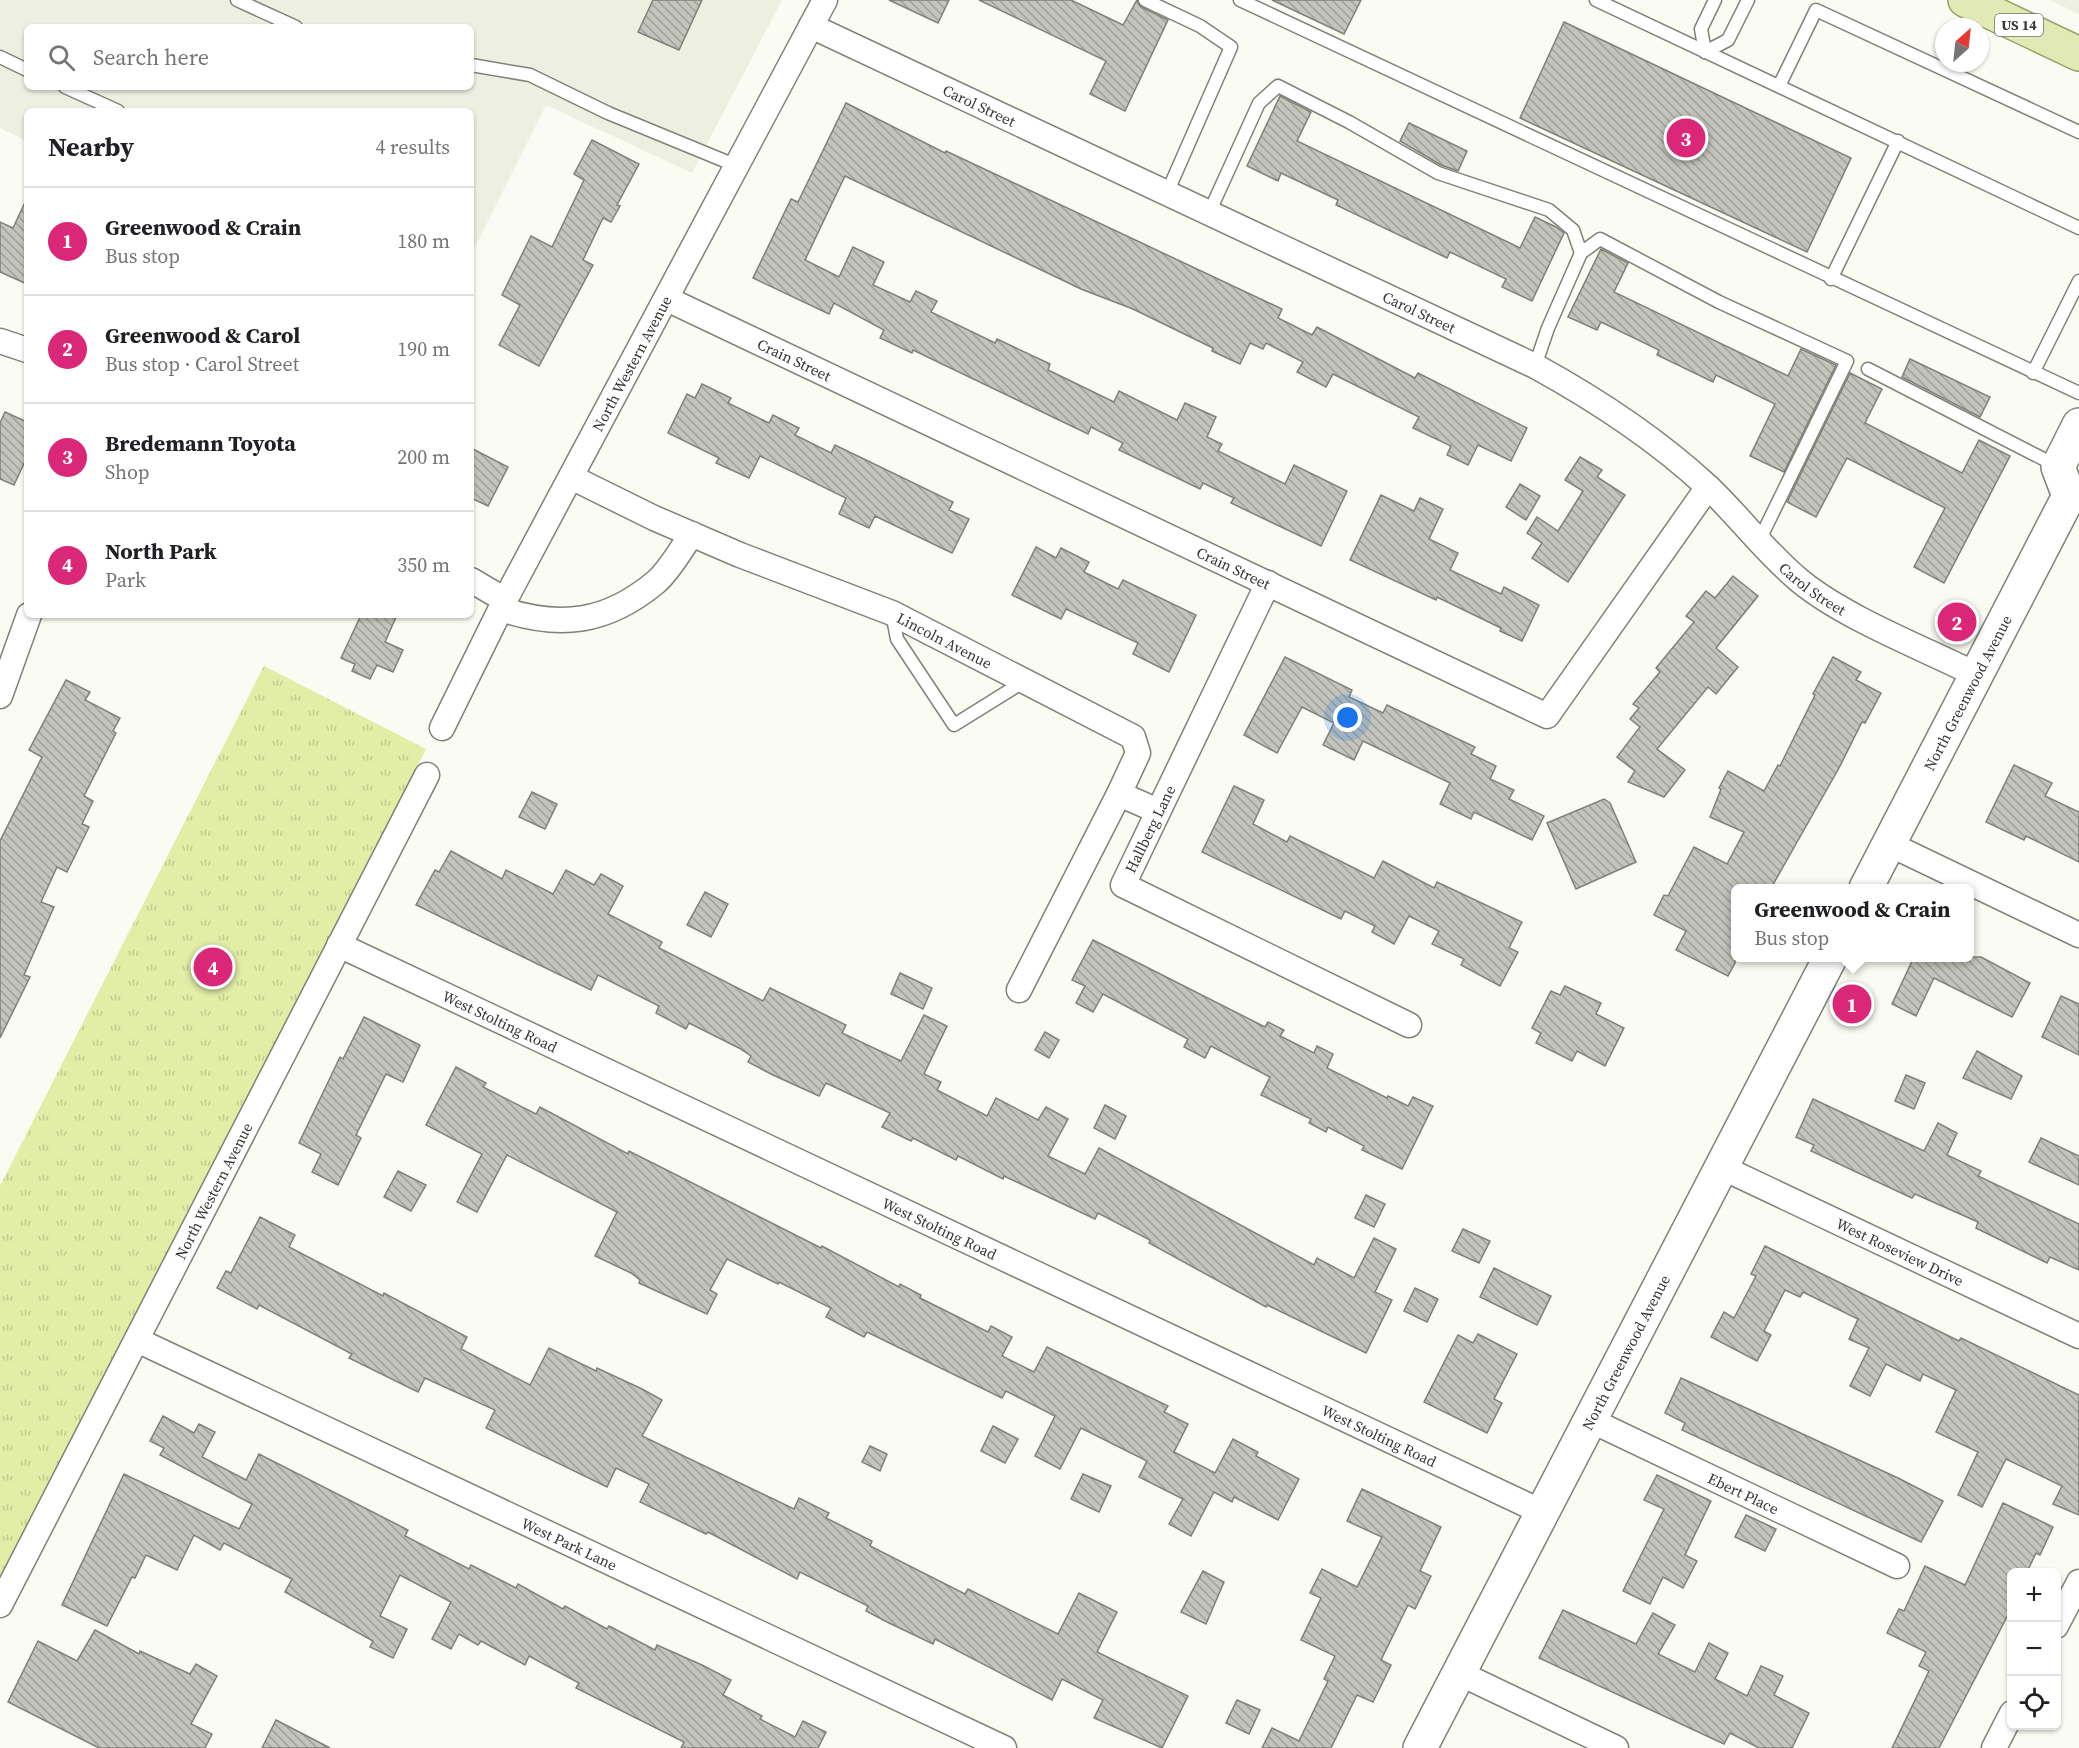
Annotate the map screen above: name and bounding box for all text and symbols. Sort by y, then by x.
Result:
road number: US 14 [1995,14,2043,36]
north arrow [1935,18,1989,72]
search box [24,24,474,90]
icon: search [45,41,78,74]
text: Search here [93,42,209,72]
street label: Carol Street [940,79,1019,131]
pin: 3 [1666,116,1706,160]
text: Nearby [48,129,134,165]
text: 4 results [375,133,450,161]
text: Greenwood & Crain [105,212,301,242]
text: 1 [62,227,73,255]
text: 180 m [397,227,450,255]
text: Bus stop [105,242,180,270]
street label: Carol Street [1379,286,1459,338]
street label: North Western Avenue [586,291,676,435]
text: Greenwood & Carol [105,320,300,350]
street label: Crain Street [754,333,835,386]
text: 2 [62,335,73,363]
text: 190 m [397,335,450,363]
text: Bus stop · Carol Street [105,350,299,378]
text: Bredemann Toyota [105,428,296,458]
text: 3 [62,443,73,471]
text: 200 m [397,443,450,471]
text: Shop [105,458,150,486]
text: North Park [105,536,217,566]
street label: Crain Street [1193,541,1274,594]
text: 4 [62,551,73,579]
text: 350 m [397,551,450,579]
street label: Carol Street [1775,557,1850,620]
text: Park [105,566,146,594]
pin: 2 [1938,600,1976,644]
street label: Lincoln Avenue [893,607,996,673]
street label: North Greenwood Avenue [1918,611,2016,774]
your location [1333,703,1362,732]
street label: Hallberg Lane [1120,781,1180,876]
popup [1731,884,1974,962]
text: Greenwood & Crain [1754,894,1951,924]
text: Bus stop [1754,924,1829,952]
pin: 4 [194,944,232,990]
pin: 1 [1832,982,1872,1026]
street label: West Stolting Road [439,985,561,1057]
street label: North Western Avenue [169,1118,257,1263]
street label: West Stolting Road [879,1192,1001,1264]
street label: West Roseview Drive [1833,1212,1968,1291]
street label: North Greenwood Avenue [1576,1270,1675,1434]
street label: West Stolting Road [1318,1399,1441,1472]
street label: Ebert Place [1705,1467,1783,1519]
street label: West Park Lane [518,1512,621,1575]
map controls [2007,1568,2061,1730]
button: + [2007,1568,2061,1622]
button: − [2007,1622,2061,1676]
button: locate [2007,1676,2061,1730]

